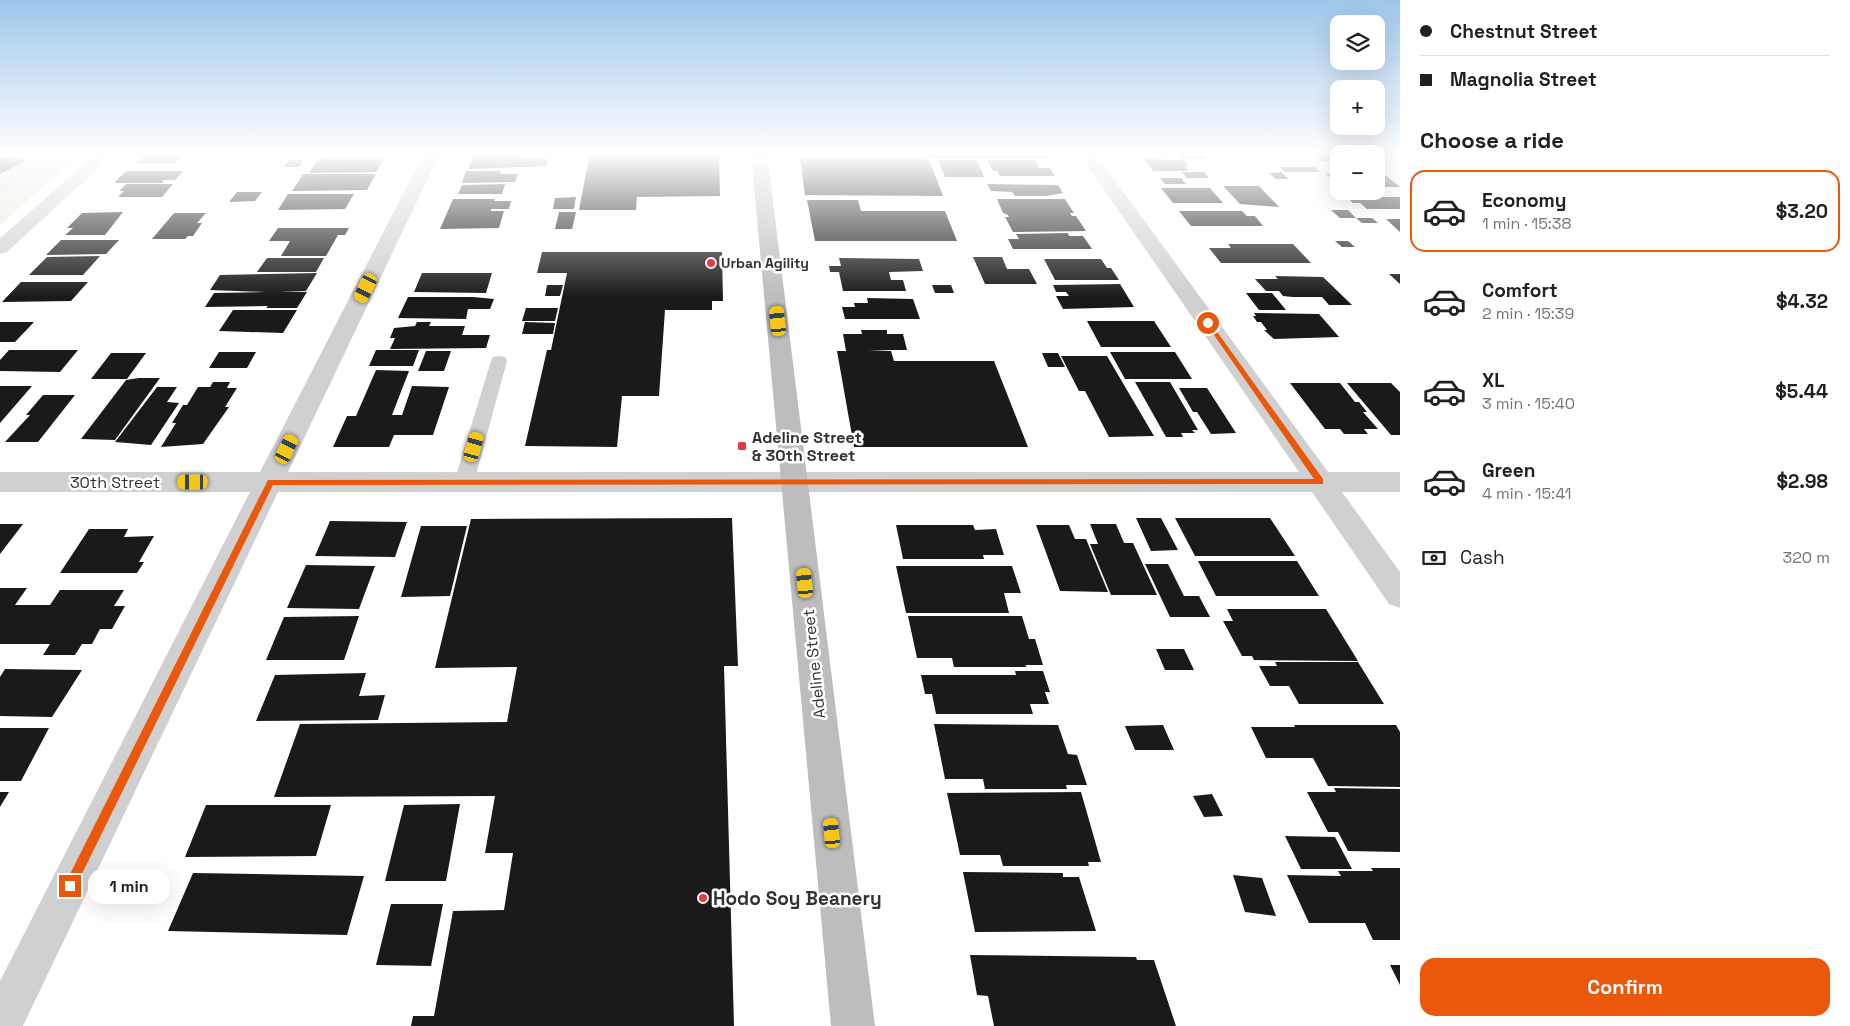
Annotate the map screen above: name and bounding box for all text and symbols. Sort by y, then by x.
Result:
map controls [1330,15,1385,200]
button: layers [1330,15,1385,70]
text: Chestnut Street [1450,19,1598,44]
text: Magnolia Street [1450,67,1597,92]
button: + [1330,80,1385,135]
text: Choose a ride [1420,126,1564,154]
button: − [1330,145,1385,200]
text: Economy [1482,188,1566,213]
icon: car [1422,189,1467,234]
text: $3.20 [1776,199,1828,224]
text: 1 min · 15:38 [1482,213,1571,234]
place label: Urban Agility [721,254,809,272]
marker: Urban Agility [705,257,717,269]
car [352,271,379,305]
text: Comfort [1482,278,1558,303]
icon: car [1422,279,1467,324]
text: $4.32 [1776,289,1828,314]
text: 2 min · 15:39 [1482,303,1574,324]
car [768,305,787,337]
route start [1197,312,1219,334]
text: XL [1482,368,1505,393]
icon: car [1422,369,1467,414]
text: $5.44 [1775,379,1828,404]
text: 3 min · 15:40 [1482,393,1575,414]
place label: Adeline Street & 30th Street [752,427,862,466]
car [462,431,485,463]
car [273,432,300,466]
marker: Adeline Street & 30th Street [736,440,748,452]
text: Green [1482,458,1535,483]
icon: car [1422,459,1467,504]
text: $2.98 [1776,469,1828,494]
street label: 30th Street [70,472,160,493]
car [178,475,208,490]
text: 4 min · 15:41 [1482,483,1571,504]
icon: cash [1420,544,1448,572]
text: Cash [1460,545,1505,570]
text: 320 m [1783,547,1830,568]
car [795,567,814,599]
street label: Adeline Street [798,608,830,720]
car [822,817,841,849]
callout: 1 min [88,868,170,904]
route end [59,875,81,897]
text: 1 min [109,876,149,897]
place label: Hodo Soy Beanery [713,886,882,911]
marker: Hodo Soy Beanery [697,892,709,904]
button: Confirm [1420,958,1830,1016]

